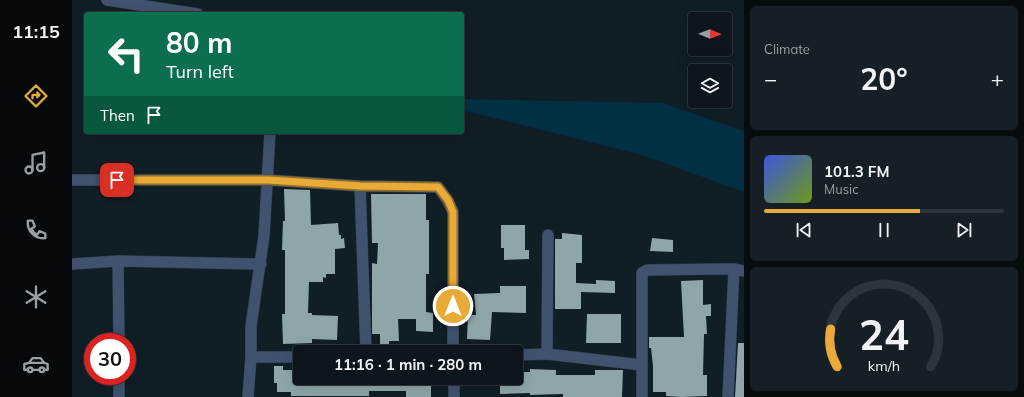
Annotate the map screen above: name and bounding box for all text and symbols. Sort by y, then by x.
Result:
north arrow [688,12,732,56]
map controls [688,12,732,108]
text: 11:15 [12,20,60,43]
text: 80 m [166,25,232,60]
icon: left [100,28,152,80]
text: Climate [764,41,810,57]
text: Turn left [166,60,234,83]
text: 20° [860,60,908,98]
button: layers [688,64,732,108]
text: − [764,65,777,93]
text: + [991,65,1004,93]
icon: directions [22,82,50,110]
icon: arrive [143,104,165,126]
text: Then [100,106,135,125]
icon: music [22,149,50,177]
text: 101.3 FM [824,162,889,181]
pin [100,163,134,197]
icon: arrive [106,169,128,191]
text: Music [824,181,859,197]
icon: phone [22,216,50,244]
icon: previous [793,219,815,241]
icon: pause [873,219,895,241]
icon: next [953,219,975,241]
icon: climate [22,283,50,311]
position arrow [432,285,474,327]
text: 24 [859,308,909,360]
speed limit sign: 30 [84,333,136,385]
icon: car [22,350,50,378]
text: 11:16 · 1 min · 280 m [334,355,482,374]
text: km/h [868,356,900,374]

